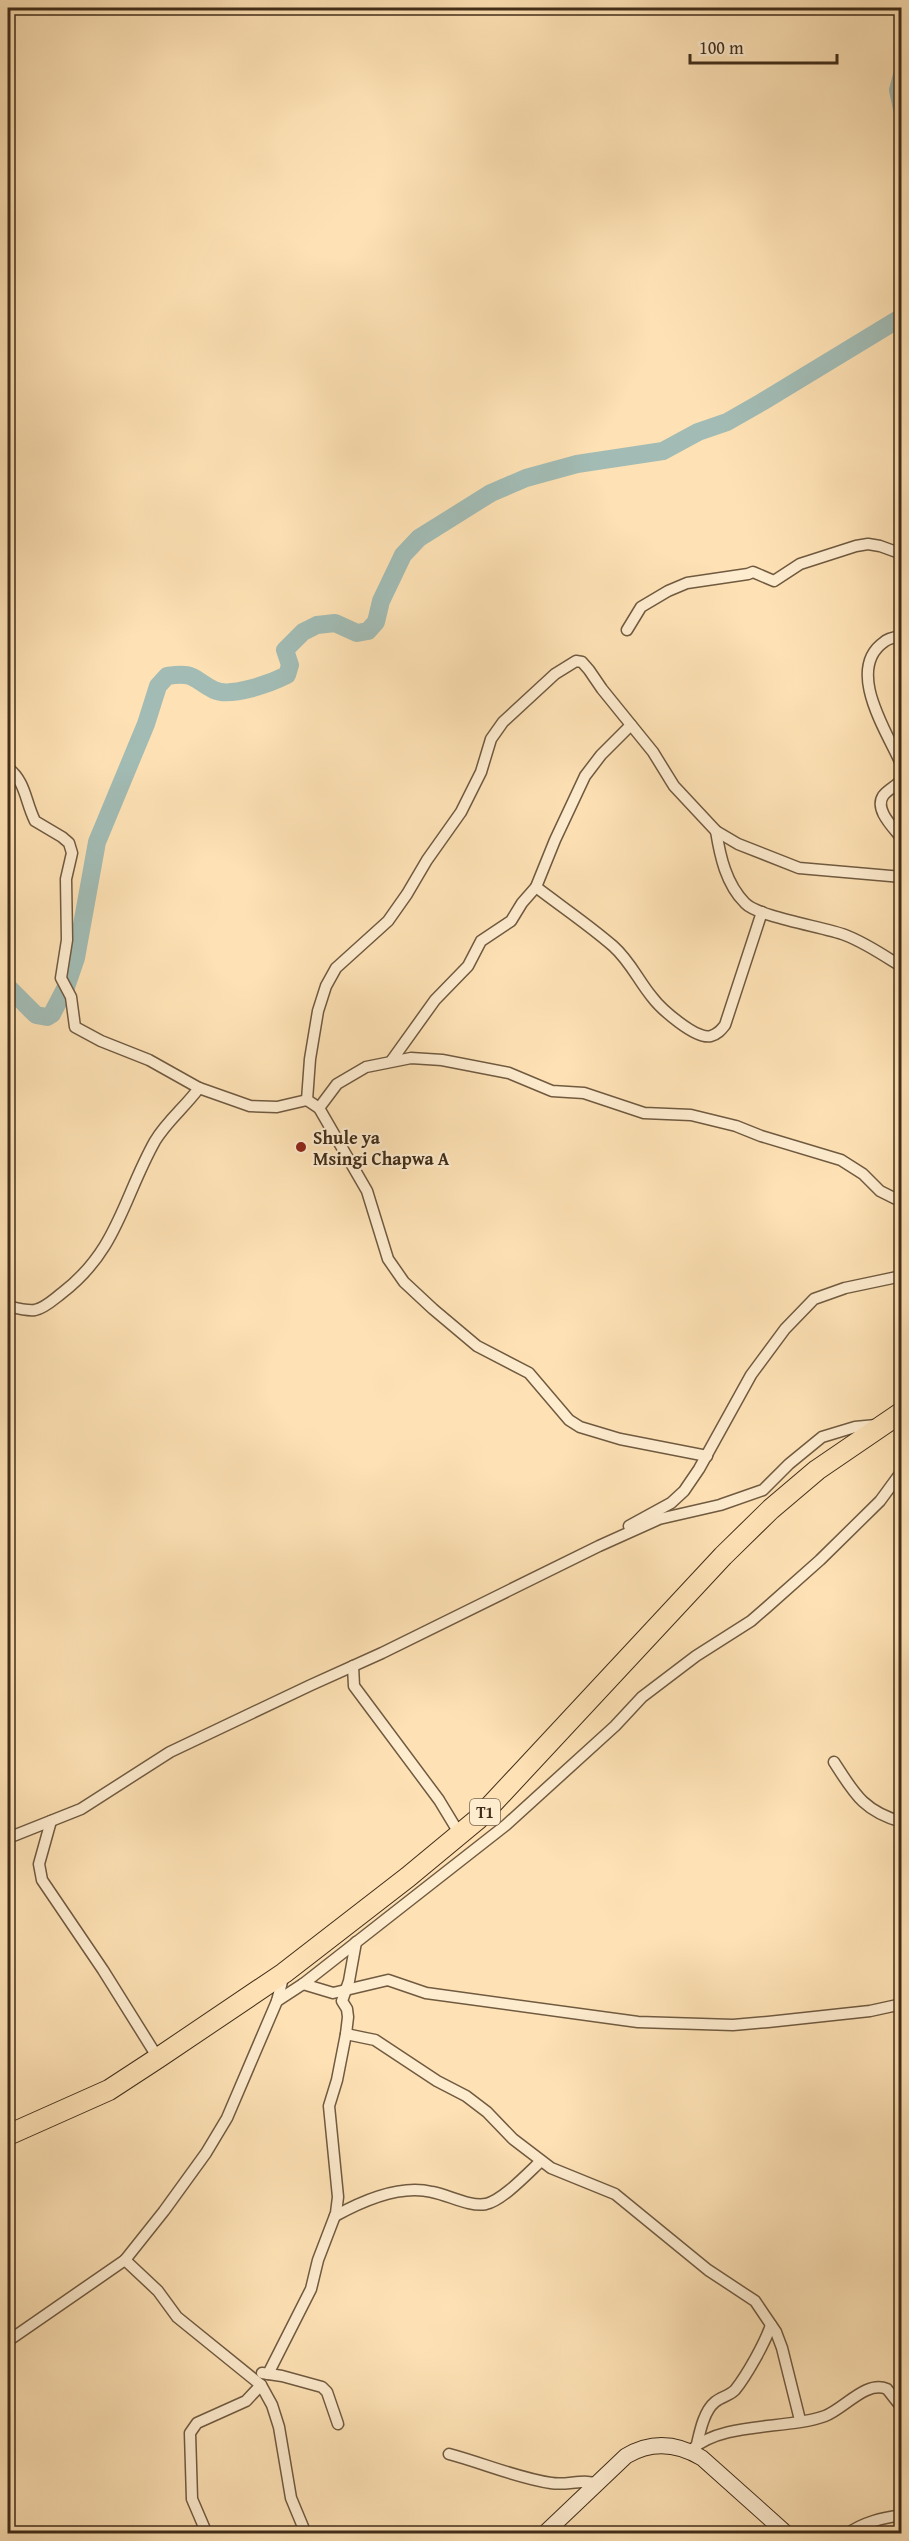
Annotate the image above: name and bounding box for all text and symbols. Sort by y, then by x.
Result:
scale bar [690,27,837,65]
text: 100 m [699,34,744,61]
place label: Shule ya Msingi Chapwa A [313,1124,450,1172]
marker: Shule ya Msingi Chapwa A [294,1140,308,1154]
road number: T1 [470,1799,500,1825]

